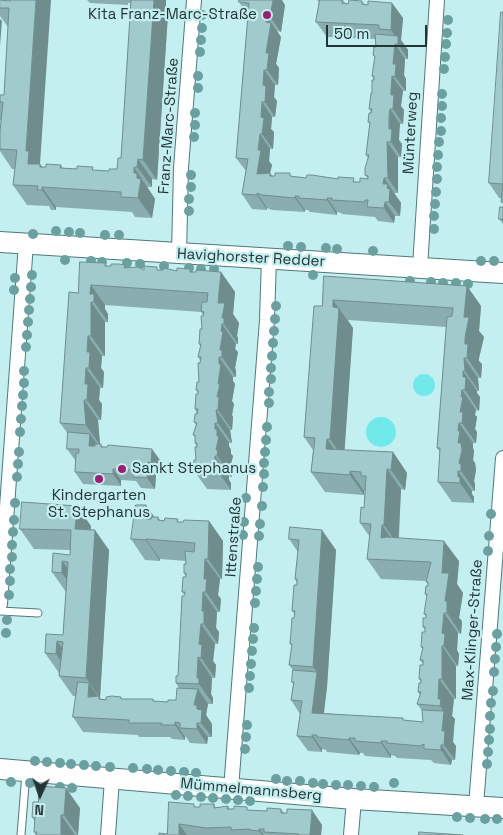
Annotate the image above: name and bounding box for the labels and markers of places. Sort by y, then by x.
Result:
place label: Kita Franz-Marc-Straße [88,6,257,24]
marker: Kita Franz-Marc-Straße [261,9,273,21]
place label: Sankt Stephanus [132,460,256,478]
marker: Sankt Stephanus [116,463,128,475]
marker: Kindergarten St. Stephanus [93,473,105,485]
place label: Kindergarten St. Stephanus [48,487,150,522]

